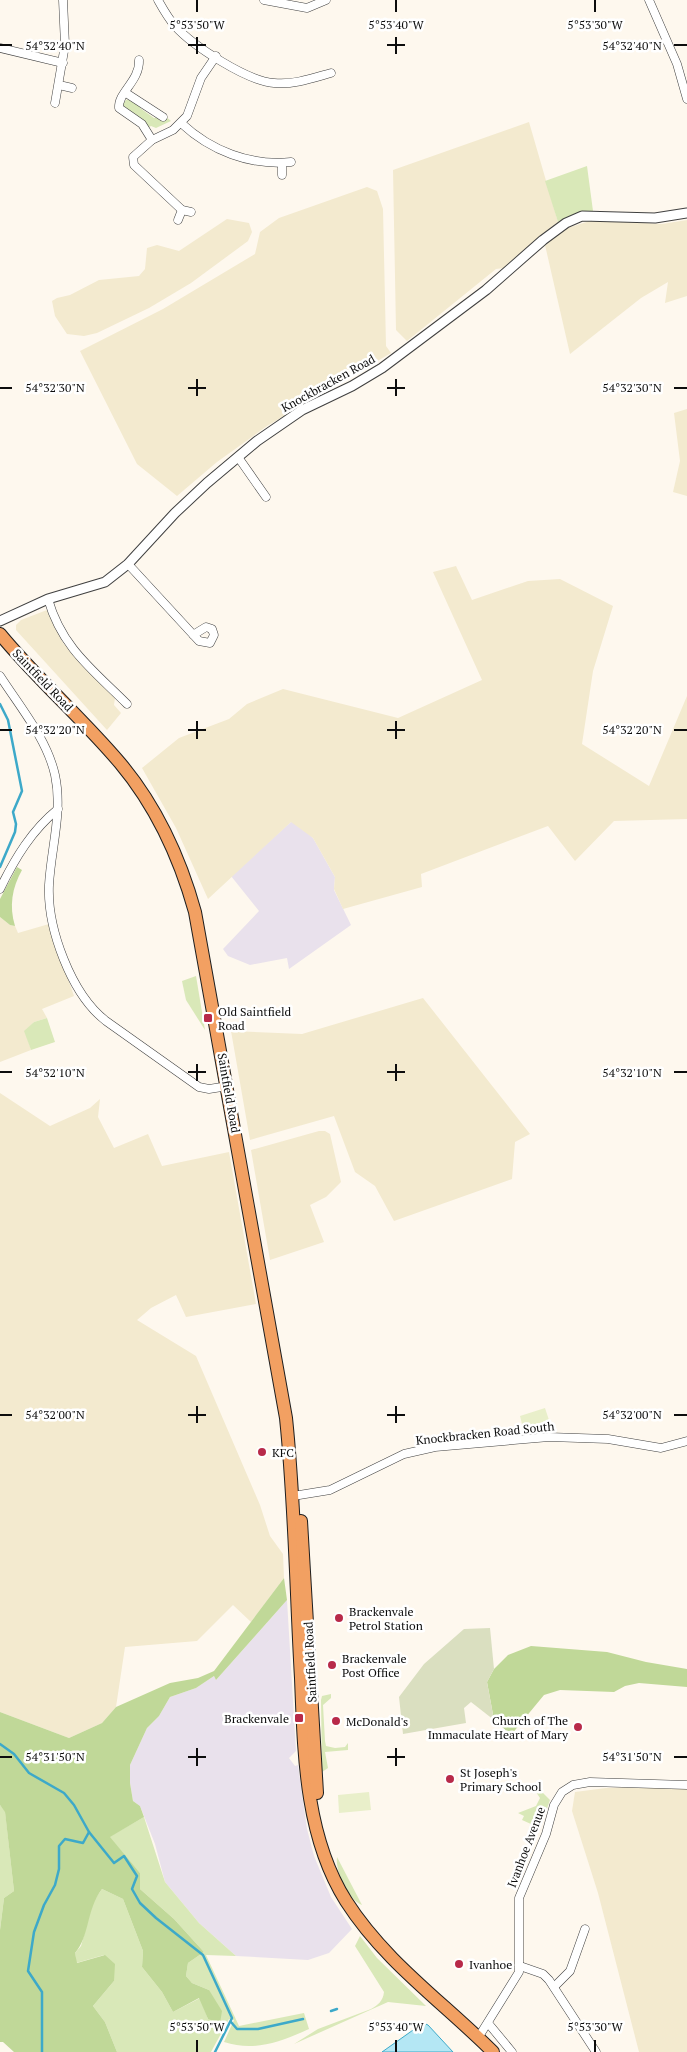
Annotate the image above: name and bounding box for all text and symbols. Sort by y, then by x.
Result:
text: 5°53'50"W [169,17,226,32]
text: 5°53'40"W [368,17,425,32]
text: 5°53'30"W [567,17,624,32]
text: 54°32'40"N [25,38,85,53]
text: 54°32'40"N [602,38,662,53]
street label: Knockbracken Road [278,351,378,415]
text: 54°32'30"N [25,380,85,395]
text: 54°32'30"N [602,380,662,395]
street label: Saintfield Road [10,646,77,715]
text: 54°32'20"N [25,722,85,737]
text: 54°32'20"N [602,722,662,737]
place label: Old Saintfield Road [218,1004,292,1033]
marker: Old Saintfield Road [202,1012,214,1024]
street label: Saintfield Road [215,1052,243,1134]
text: 54°32'10"N [25,1065,85,1080]
text: 54°32'10"N [602,1065,662,1080]
text: 54°32'00"N [25,1407,85,1422]
text: 54°32'00"N [602,1407,662,1422]
street label: Knockbracken Road South [415,1418,555,1448]
place label: KFC [272,1445,294,1460]
marker: KFC [256,1446,268,1458]
place label: Brackenvale Petrol Station [349,1604,423,1633]
marker: Brackenvale Petrol Station [333,1612,345,1624]
street label: Saintfield Road [300,1621,320,1703]
place label: Brackenvale Post Office [342,1651,407,1680]
marker: Brackenvale Post Office [326,1659,338,1671]
place label: Brackenvale [224,1711,289,1726]
marker: Brackenvale [293,1712,305,1724]
place label: Church of The Immaculate Heart of Mary [428,1713,569,1742]
place label: McDonald's [346,1714,408,1729]
marker: McDonald's [330,1715,342,1727]
marker: Church of The Immaculate Heart of Mary [572,1721,584,1733]
text: 54°31'50"N [25,1749,85,1764]
text: 54°31'50"N [602,1749,662,1764]
place label: St Joseph's Primary School [460,1765,542,1794]
marker: St Joseph's Primary School [444,1773,456,1785]
street label: Ivanhoe Avenue [504,1805,548,1889]
place label: Ivanhoe [469,1957,512,1972]
marker: Ivanhoe [453,1958,465,1970]
text: 5°53'50"W [169,2019,226,2034]
text: 5°53'40"W [368,2019,425,2034]
text: 5°53'30"W [567,2019,624,2034]

